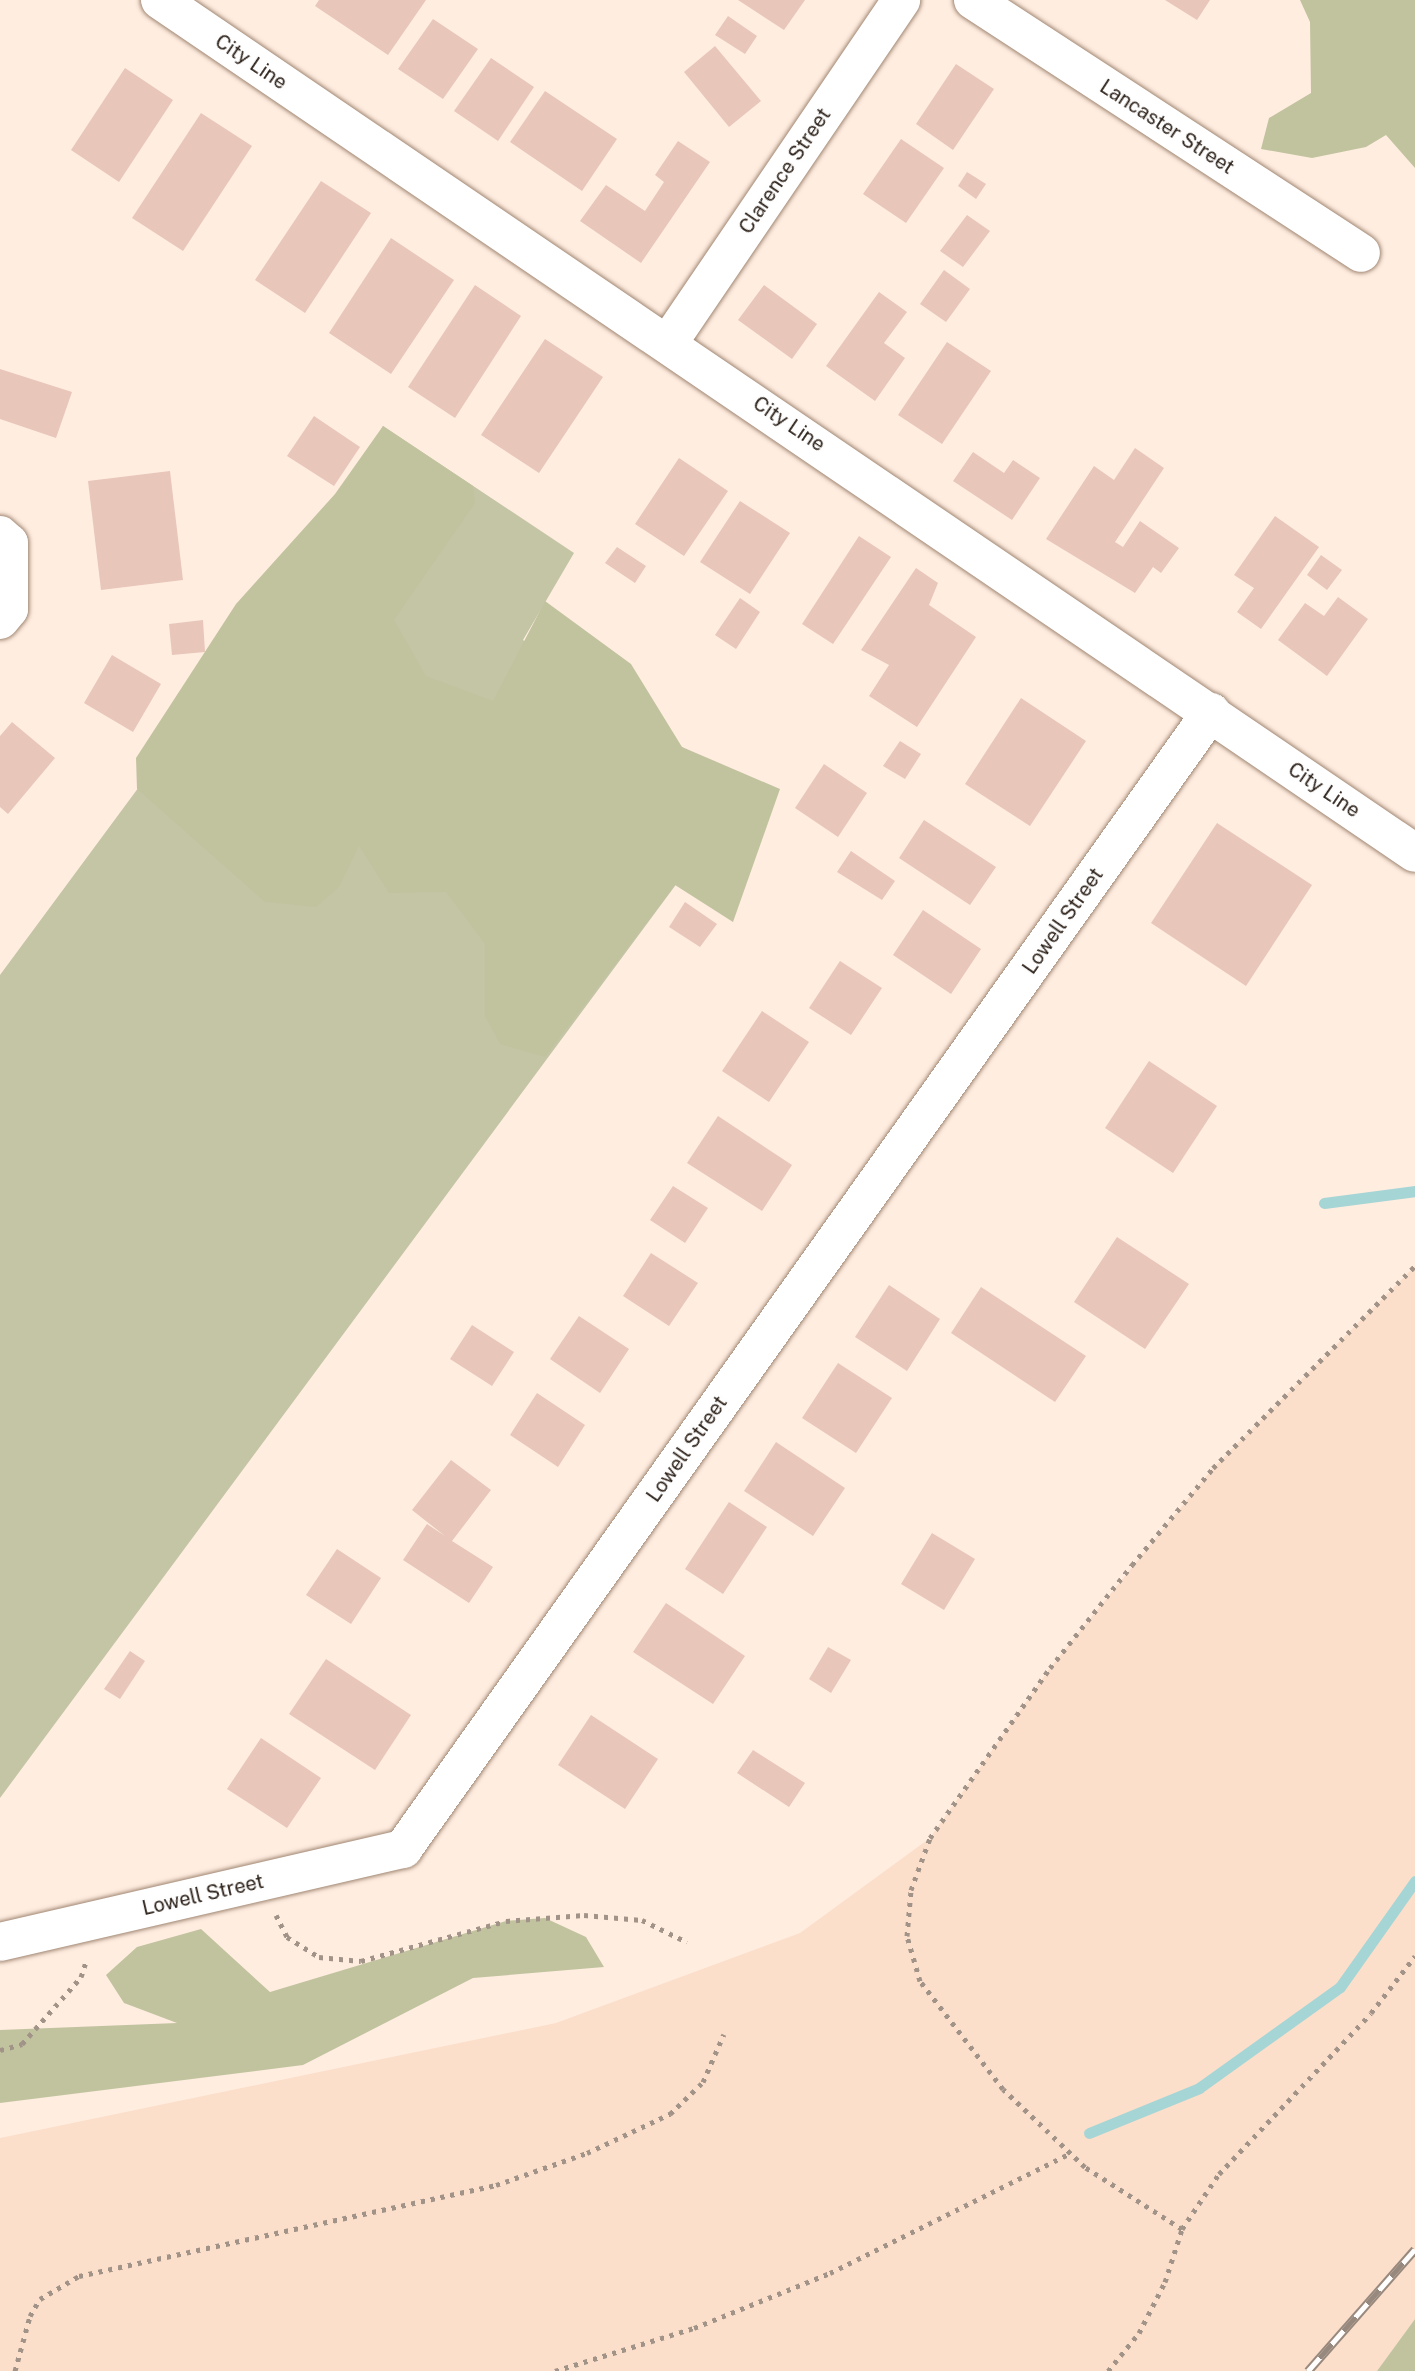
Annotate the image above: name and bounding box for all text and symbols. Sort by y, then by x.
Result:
street label: City Line [210,29,292,95]
street label: Lancaster Street [1095,75,1239,179]
street label: Clarence Street [734,103,836,239]
street label: City Line [748,391,830,457]
street label: City Line [1283,757,1365,823]
street label: Lowell Street [1018,863,1108,979]
street label: Lowell Street [642,1391,732,1507]
street label: Lowell Street [140,1869,266,1921]

